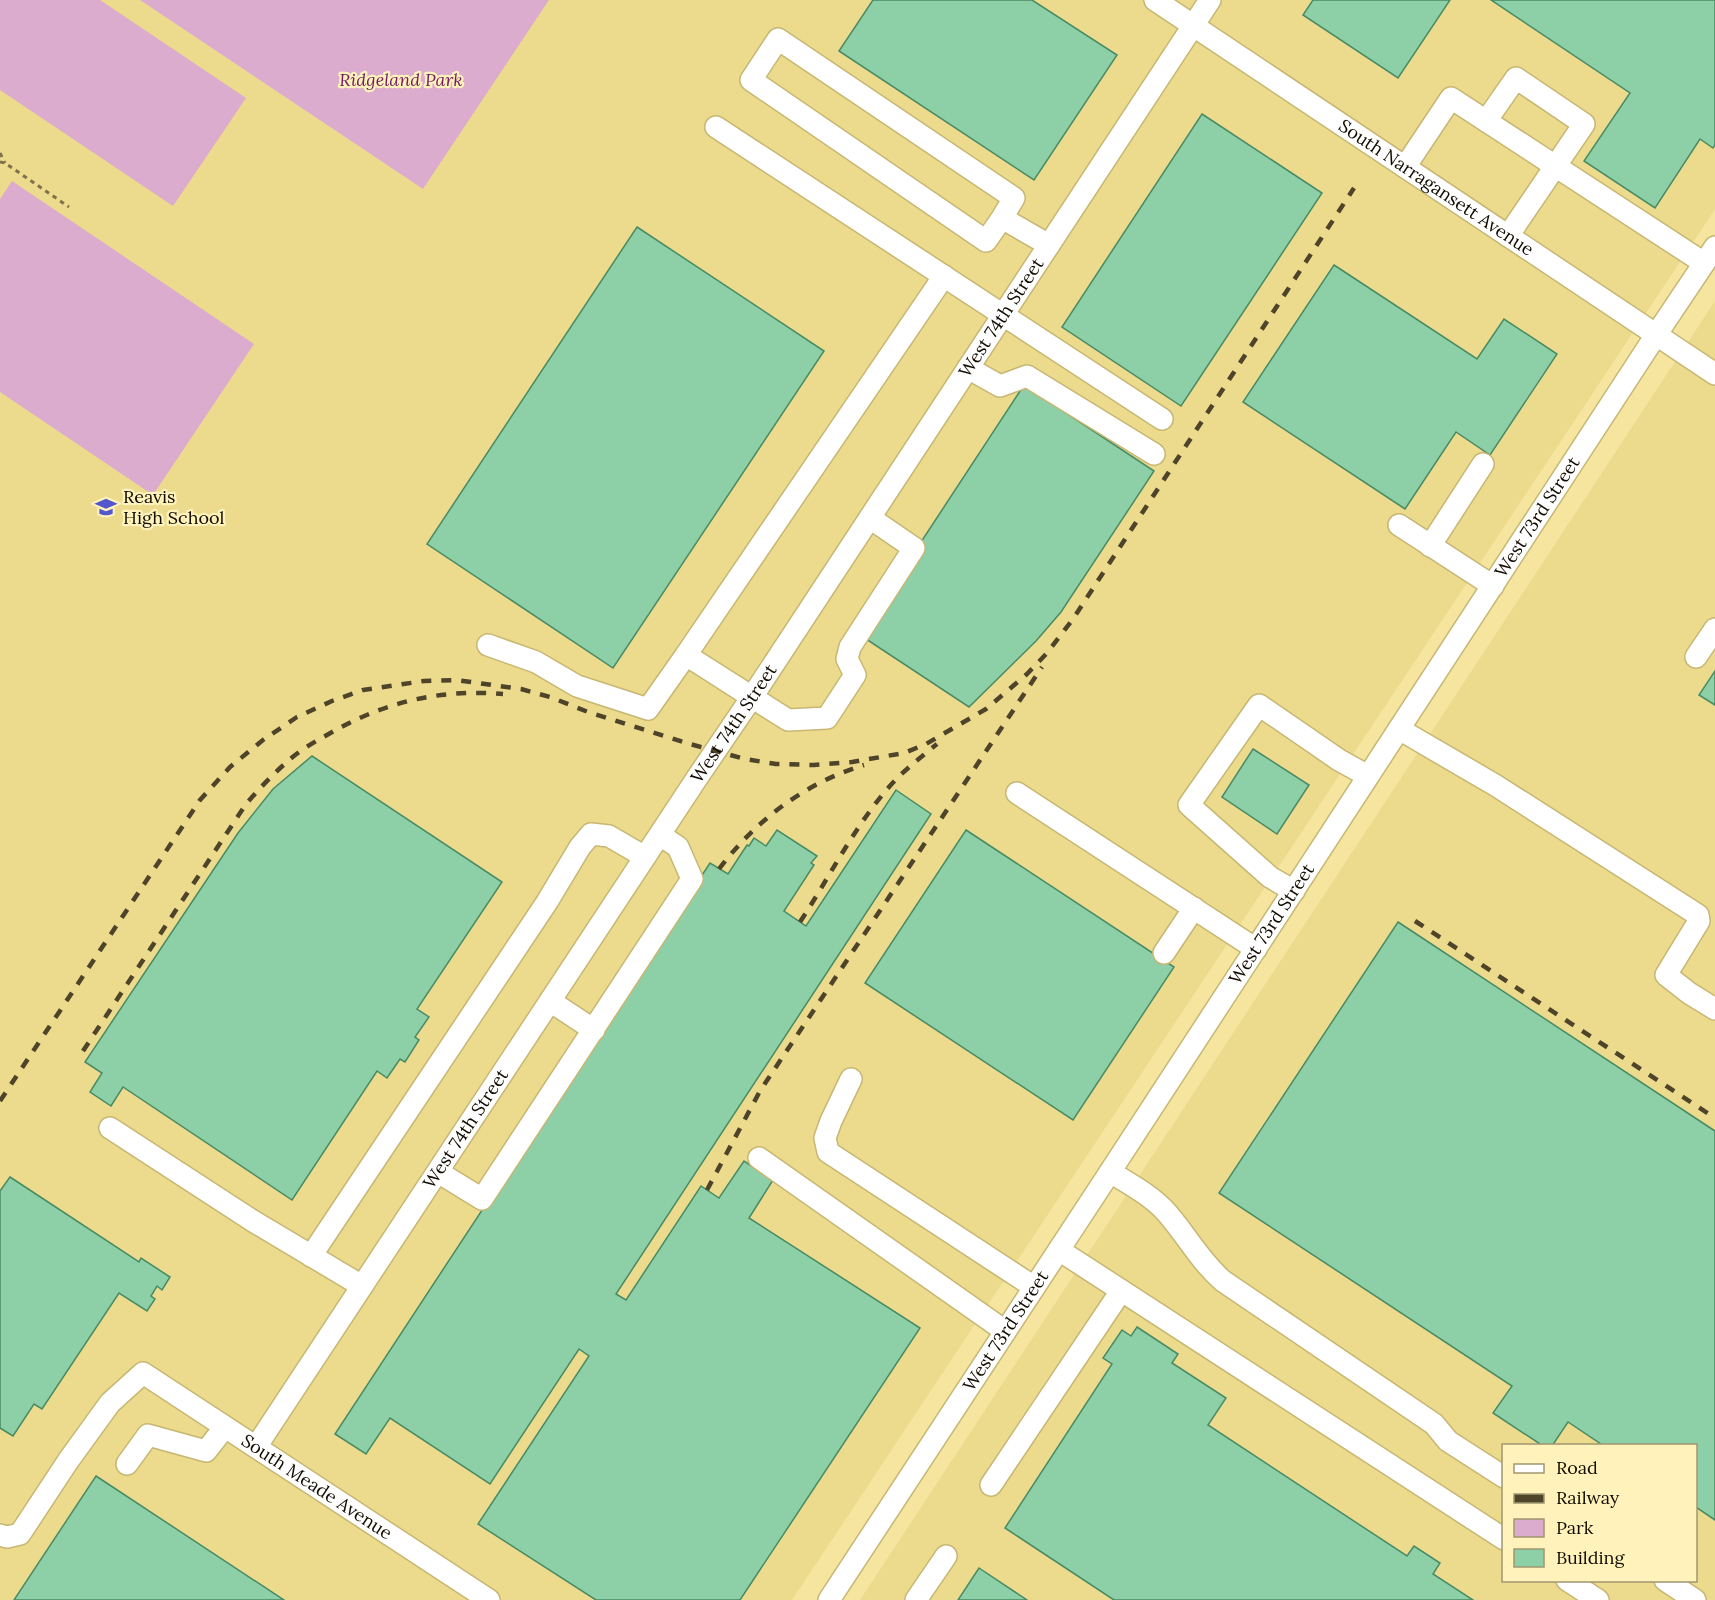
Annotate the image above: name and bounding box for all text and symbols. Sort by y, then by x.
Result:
park label: Ridgeland Park [339,68,463,91]
street label: South Narragansett Avenue [1334,114,1539,261]
street label: West 74th Street [953,253,1048,382]
street label: West 73rd Street [1489,452,1585,582]
place label: Reavis High School [123,485,224,529]
school or university icon: Reavis High School [94,495,118,519]
street label: West 74th Street [685,659,782,787]
street label: West 73rd Street [1224,859,1319,989]
street label: West 74th Street [418,1064,513,1193]
street label: West 73rd Street [957,1266,1053,1395]
street label: South Meade Avenue [237,1429,397,1545]
legend [1502,1444,1697,1582]
text: Road [1556,1456,1598,1479]
text: Railway [1556,1486,1620,1509]
text: Park [1556,1516,1594,1539]
text: Building [1556,1546,1626,1569]

